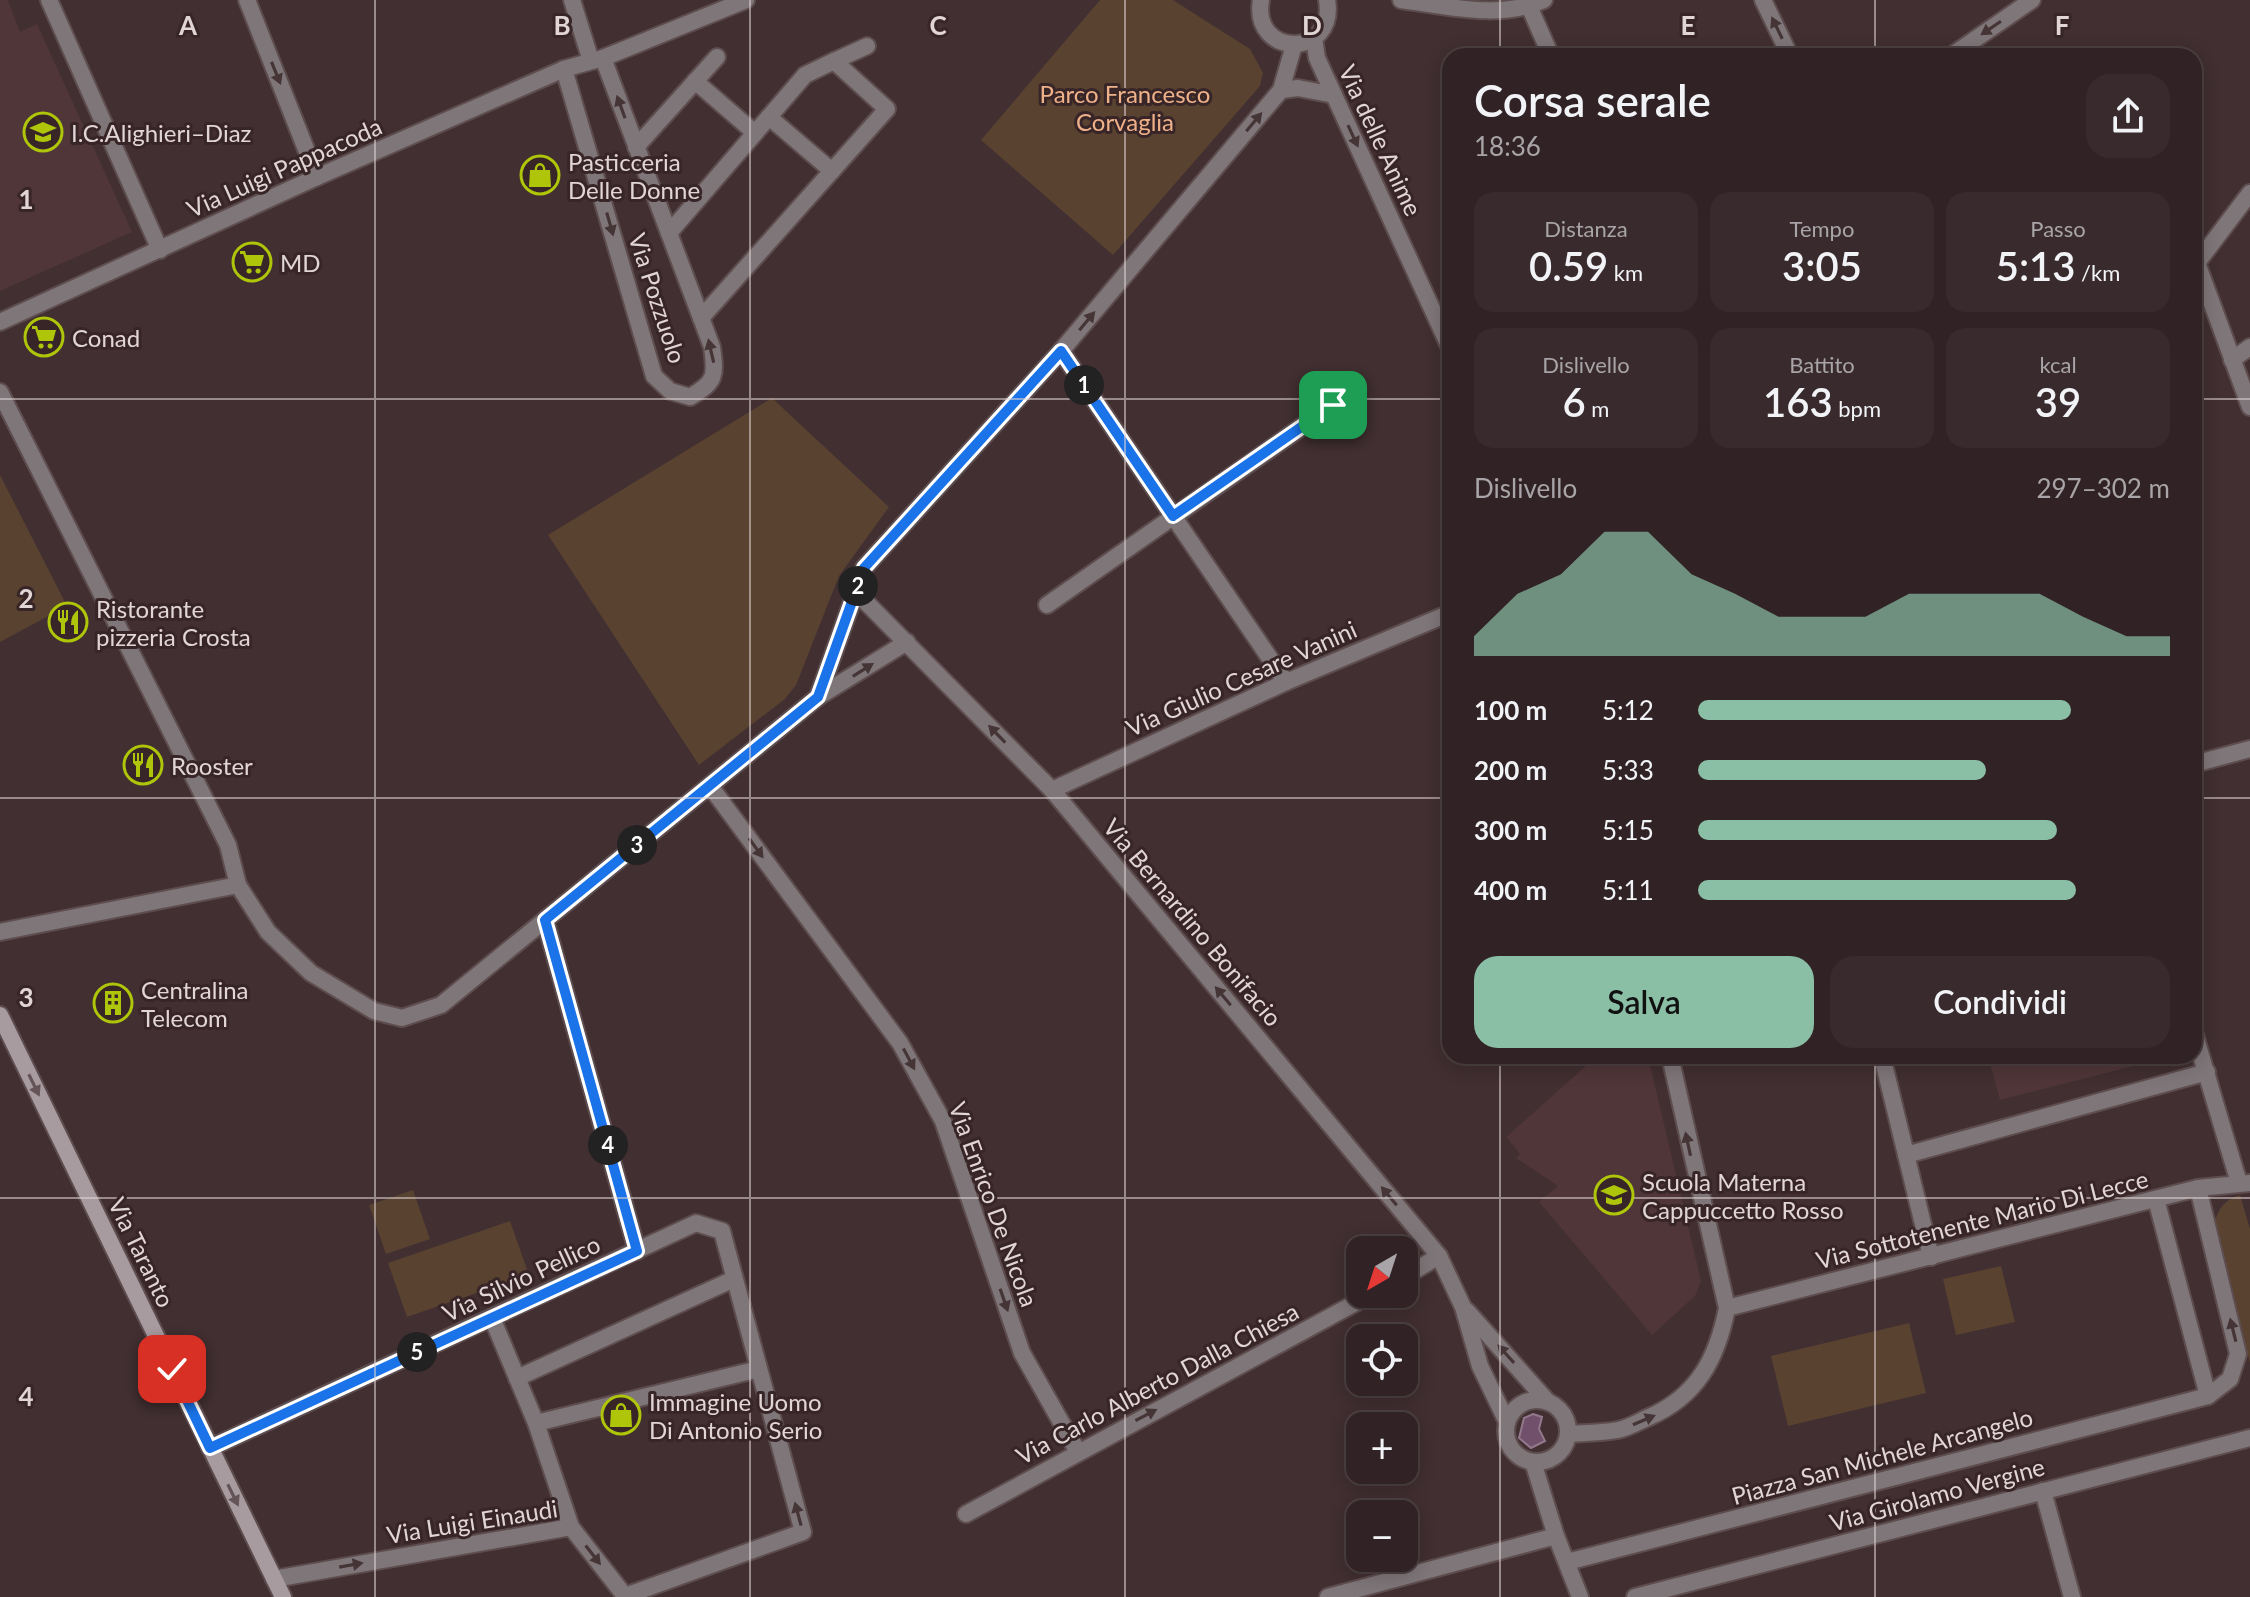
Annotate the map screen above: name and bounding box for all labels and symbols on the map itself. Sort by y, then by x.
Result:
text: A [178,9,198,41]
text: B [553,9,571,41]
text: C [929,9,947,41]
text: D [1302,9,1322,41]
text: E [1681,9,1695,41]
text: F [2055,9,2069,41]
one-way arrow [1770,16,1784,40]
one-way arrow [1981,20,2002,35]
street label: Via delle Anime [1333,60,1429,220]
one-way arrow [270,61,283,85]
park label: Parco Francesco Corvaglia [1040,79,1210,136]
one-way arrow [614,95,627,119]
school or university icon: I.C.Alighieri–Diaz [22,111,64,153]
street label: Via Luigi Pappacoda [182,111,386,223]
one-way arrow [1245,112,1262,132]
place label: I.C.Alighieri–Diaz [71,118,252,147]
one-way arrow [1346,125,1360,148]
place label: Pasticceria Delle Donne [568,147,700,204]
shop icon: Pasticceria Delle Donne [519,154,561,196]
text: 1 [18,183,34,215]
one-way arrow [604,213,617,237]
street label: Via Pozzuolo [623,229,693,367]
supermarket icon: MD [231,241,273,283]
place label: MD [280,248,321,277]
one-way arrow [1078,311,1095,331]
supermarket icon: Conad [23,316,65,358]
place label: Conad [72,323,140,352]
one-way arrow [704,338,717,363]
pin: 1 [1064,365,1104,405]
pin [1299,371,1367,439]
pin: 2 [838,566,878,606]
text: 2 [18,582,34,614]
place label: Ristorante pizzeria Crosta [96,594,251,651]
restaurant icon: Ristorante pizzeria Crosta [47,601,89,643]
street label: Via Giulio Cesare Vanini [1121,614,1361,742]
one-way arrow [852,663,874,677]
one-way arrow [989,725,1007,744]
restaurant icon: Rooster [122,744,164,786]
place label: Rooster [171,751,253,780]
street label: Via Bernardino Bonifacio [1098,812,1288,1032]
pin: 3 [617,825,657,865]
one-way arrow [748,838,764,859]
place label: Centralina Telecom [141,975,249,1032]
text: 3 [18,981,34,1013]
building icon: Centralina Telecom [92,982,134,1024]
one-way arrow [1215,986,1232,1006]
one-way arrow [902,1047,915,1070]
one-way arrow [27,1073,41,1096]
street label: Via Enrico De Nicola [943,1098,1045,1310]
pin: 4 [588,1125,628,1165]
one-way arrow [1681,1131,1694,1156]
street label: Via Sottotenente Mario Di Lecce [1813,1164,2151,1274]
place label: Scuola Materna Cappuccetto Rosso [1642,1167,1844,1224]
school or university icon: Scuola Materna Cappuccetto Rosso [1593,1174,1635,1216]
one-way arrow [1382,1186,1398,1206]
street label: Via Taranto [103,1192,181,1312]
street label: Via Silvio Pellico [438,1229,604,1327]
north arrow [1346,1236,1418,1308]
one-way arrow [998,1288,1010,1312]
street label: Via Carlo Alberto Dalla Chiesa [1011,1296,1303,1470]
one-way arrow [2226,1318,2238,1343]
pin: 5 [397,1332,437,1372]
pin [138,1335,206,1403]
one-way arrow [1497,1345,1515,1364]
text: 4 [18,1380,34,1412]
place label: Immagine Uomo Di Antonio Serio [649,1387,822,1444]
shop icon: Immagine Uomo Di Antonio Serio [600,1394,642,1436]
street label: Piazza San Michele Arcangelo [1728,1402,2036,1510]
one-way arrow [1135,1409,1158,1422]
one-way arrow [1632,1413,1656,1426]
street label: Via Girolamo Vergine [1826,1451,2048,1537]
one-way arrow [226,1483,240,1507]
street label: Via Luigi Einaudi [384,1493,560,1549]
one-way arrow [791,1501,804,1525]
one-way arrow [585,1545,601,1565]
one-way arrow [338,1559,363,1571]

